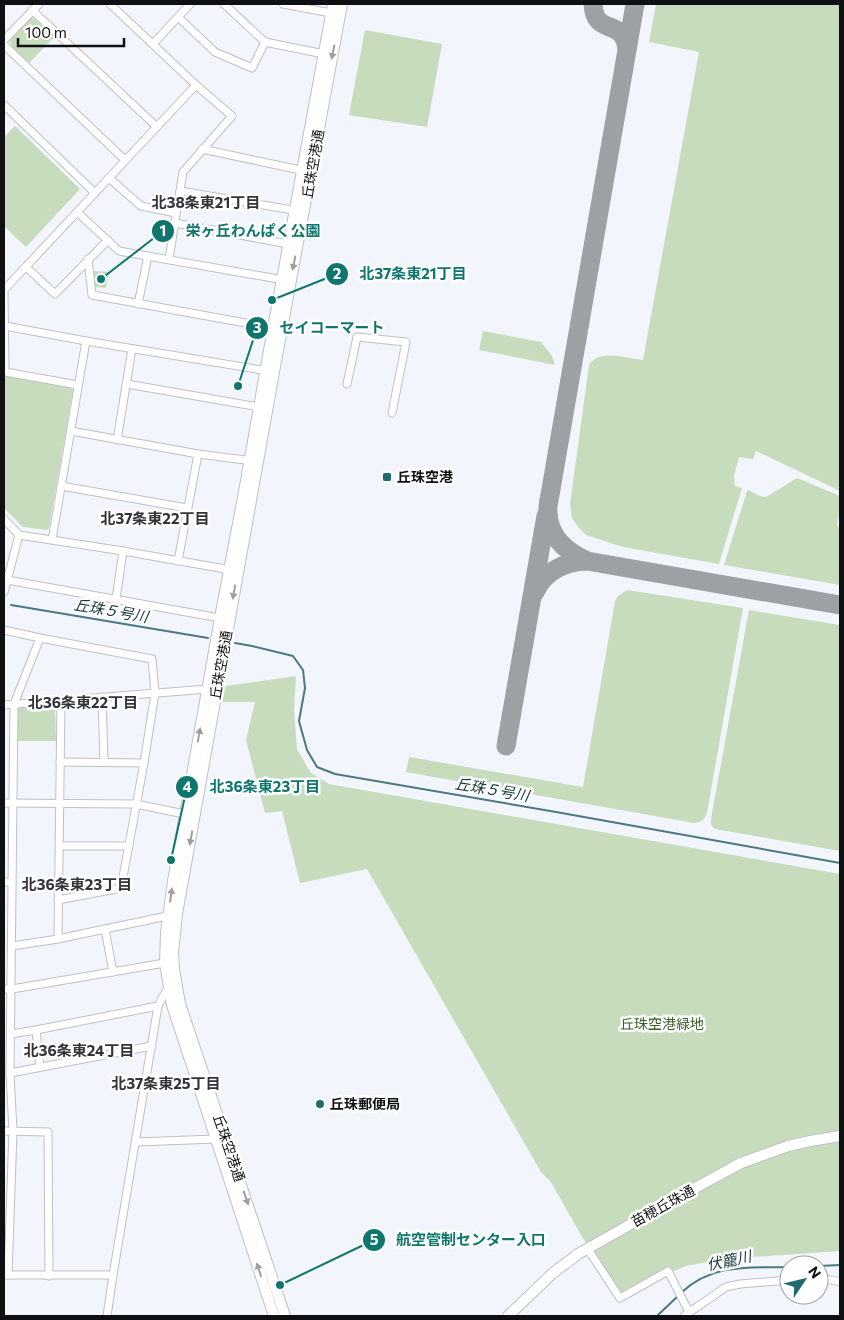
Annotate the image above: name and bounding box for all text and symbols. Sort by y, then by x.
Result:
scale bar [18,15,124,47]
text: 100 m [25,23,67,41]
one-way arrow [329,44,337,60]
street label: 丘珠空港通 [298,128,327,200]
district label: 北38条東21丁目 [152,193,260,211]
callout: 栄ヶ丘わんぱく公園 [150,216,330,246]
text: 1 [160,221,166,239]
text: 栄ヶ丘わんぱく公園 [185,221,321,239]
one-way arrow [290,256,298,272]
callout: 北37条東21丁目 [325,259,477,289]
text: 2 [333,264,341,282]
text: 北37条東21丁目 [359,264,467,282]
callout: セイコーマート [244,313,394,343]
text: 3 [253,318,262,336]
text: セイコーマート [279,318,385,336]
place label: 丘珠空港 [397,468,453,485]
marker: 丘珠空港 [381,471,393,483]
district label: 北37条東22丁目 [101,509,209,527]
one-way arrow [230,584,238,600]
water label: 丘珠５号川 [73,595,152,626]
street label: 丘珠空港通 [206,629,235,701]
district label: 北36条東22丁目 [28,693,138,711]
one-way arrow [196,726,204,742]
callout: 北36条東23丁目 [175,772,330,802]
water label: 丘珠５号川 [454,774,533,805]
text: 4 [182,777,192,795]
text: 北36条東23丁目 [210,777,320,795]
one-way arrow [186,830,194,846]
district label: 北36条東23丁目 [22,875,132,893]
one-way arrow [167,886,175,902]
park label: 丘珠空港緑地 [620,1015,704,1032]
district label: 北36条東24丁目 [24,1041,134,1059]
district label: 北37条東25丁目 [111,1074,221,1092]
place label: 丘珠郵便局 [330,1095,400,1112]
marker: 丘珠郵便局 [314,1098,326,1110]
street label: 丘珠空港通 [210,1112,249,1184]
street label: 苗穂丘珠通 [628,1181,697,1230]
one-way arrow [242,1191,250,1206]
callout: 航空管制センター入口 [361,1225,556,1255]
text: 5 [370,1230,379,1248]
text: 航空管制センター入口 [396,1230,546,1248]
water label: 伏籠川 [705,1246,755,1274]
north arrow [779,1255,829,1305]
one-way arrow [255,1262,263,1277]
text: N [805,1263,825,1281]

